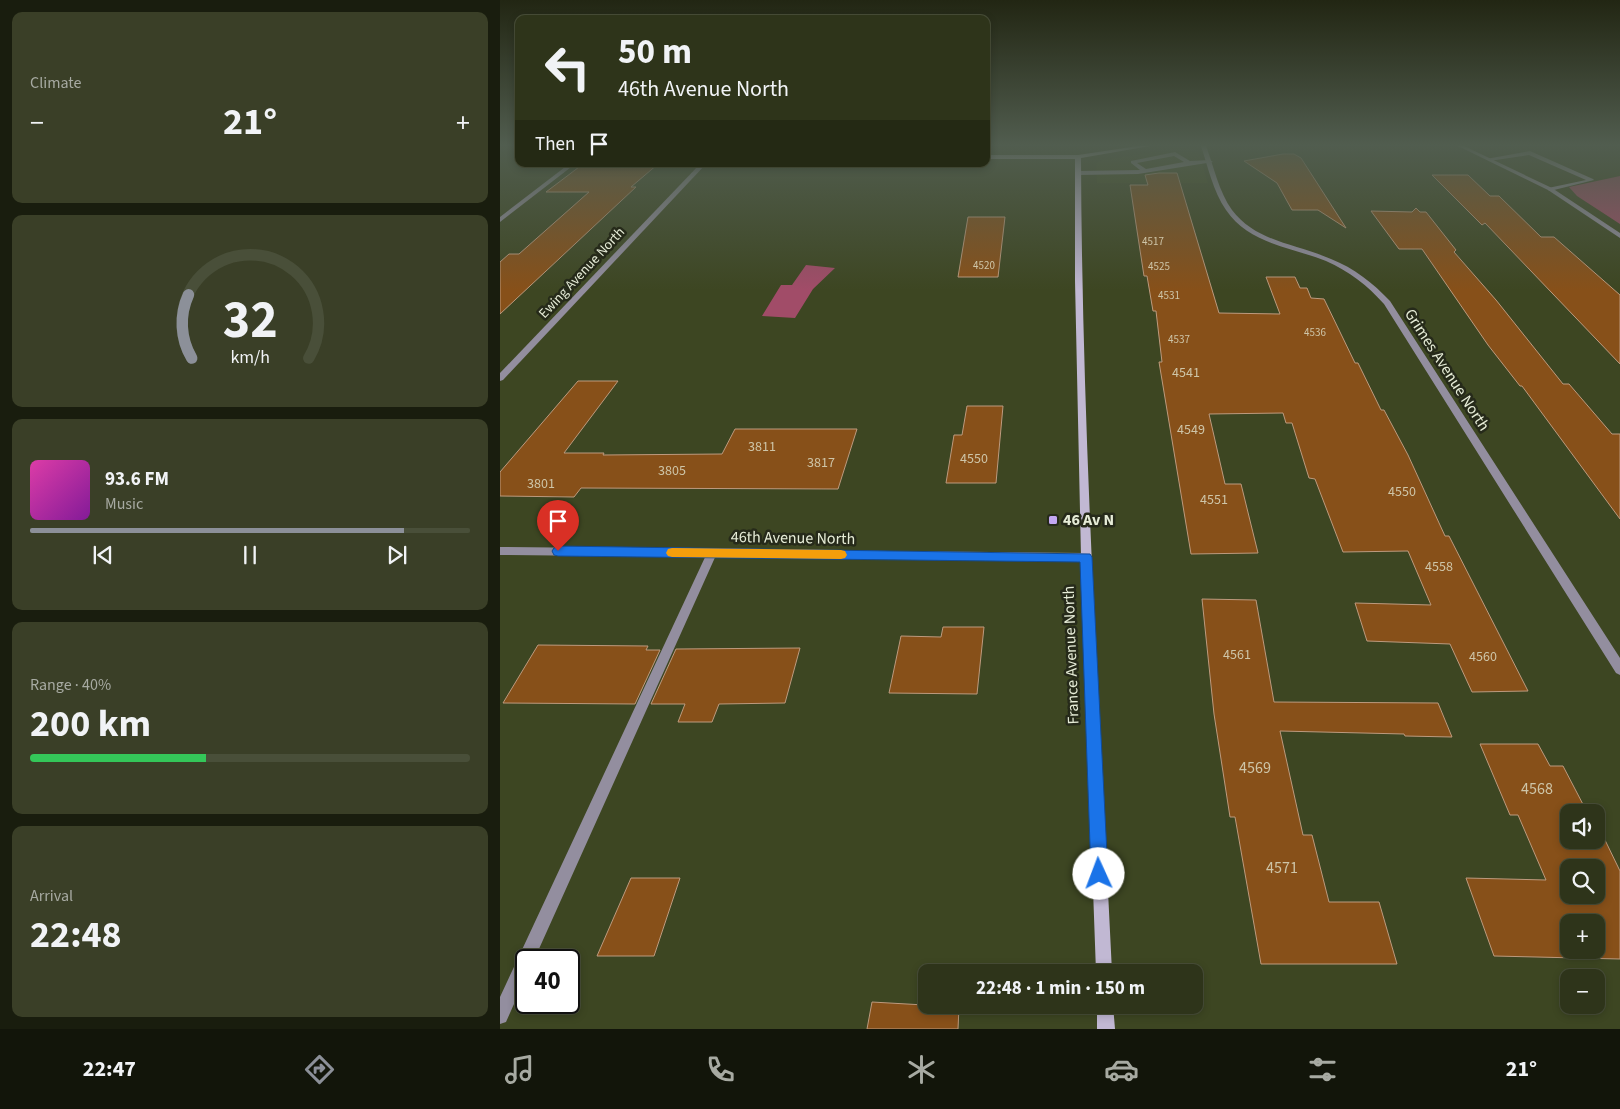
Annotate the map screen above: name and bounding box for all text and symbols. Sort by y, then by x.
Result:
text: 50 m [618,27,692,77]
icon: left [535,35,600,100]
text: Climate [30,72,81,94]
text: 46th Avenue North [618,73,789,105]
text: 21° [223,95,277,149]
text: − [30,103,44,143]
text: + [456,103,470,143]
icon: arrive [585,130,613,158]
text: Then [535,131,575,158]
street label: Ewing Avenue North [534,223,630,323]
house number: 4517 [1142,234,1164,249]
house number: 4520 [973,258,995,273]
house number: 4525 [1148,259,1170,274]
text: 32 [223,284,277,358]
house number: 4531 [1158,288,1180,303]
street label: Grimes Avenue North [1399,305,1495,435]
house number: 4536 [1304,325,1326,340]
house number: 4537 [1168,332,1190,347]
text: km/h [230,345,270,370]
house number: 4541 [1172,363,1200,383]
house number: 4549 [1177,420,1205,440]
house number: 3811 [748,437,776,457]
house number: 4550 [960,449,988,469]
house number: 3817 [807,453,835,473]
house number: 3805 [658,461,686,481]
text: 93.6 FM [105,466,169,493]
house number: 3801 [527,474,555,494]
house number: 4550 [1388,482,1416,502]
house number: 4551 [1200,490,1228,510]
text: Music [105,493,143,515]
pin [537,500,579,551]
icon: arrive [544,507,572,535]
place label: 46 Av N [1063,509,1114,531]
marker: 46 Av N [1047,514,1059,526]
street label: 46th Avenue North [731,526,855,550]
icon: previous [89,541,117,569]
icon: pause [236,541,264,569]
icon: next [383,541,411,569]
house number: 4558 [1425,557,1453,577]
street label: France Avenue North [1058,585,1084,725]
house number: 4561 [1223,645,1251,665]
house number: 4560 [1469,647,1497,667]
text: Range · 40% [30,674,111,696]
text: 200 km [30,697,151,751]
house number: 4569 [1239,757,1271,779]
house number: 4568 [1521,778,1553,800]
map controls [1560,804,1605,1014]
button: sound [1560,804,1605,849]
position arrow [1072,847,1124,899]
house number: 4571 [1266,857,1298,879]
button: search [1560,859,1605,904]
text: Arrival [30,885,73,907]
text: 22:48 [30,908,122,962]
button: + [1560,914,1605,959]
speed limit sign: 40 [515,949,580,1014]
button: − [1560,969,1605,1014]
text: 22:48 · 1 min · 150 m [976,975,1145,1002]
icon: directions [302,1052,337,1087]
icon: music [502,1052,537,1087]
icon: phone [703,1052,738,1087]
icon: climate [904,1052,939,1087]
icon: car [1104,1052,1139,1087]
icon: filters [1305,1052,1340,1087]
text: 22:47 [83,1053,136,1085]
text: 21° [1506,1053,1537,1085]

